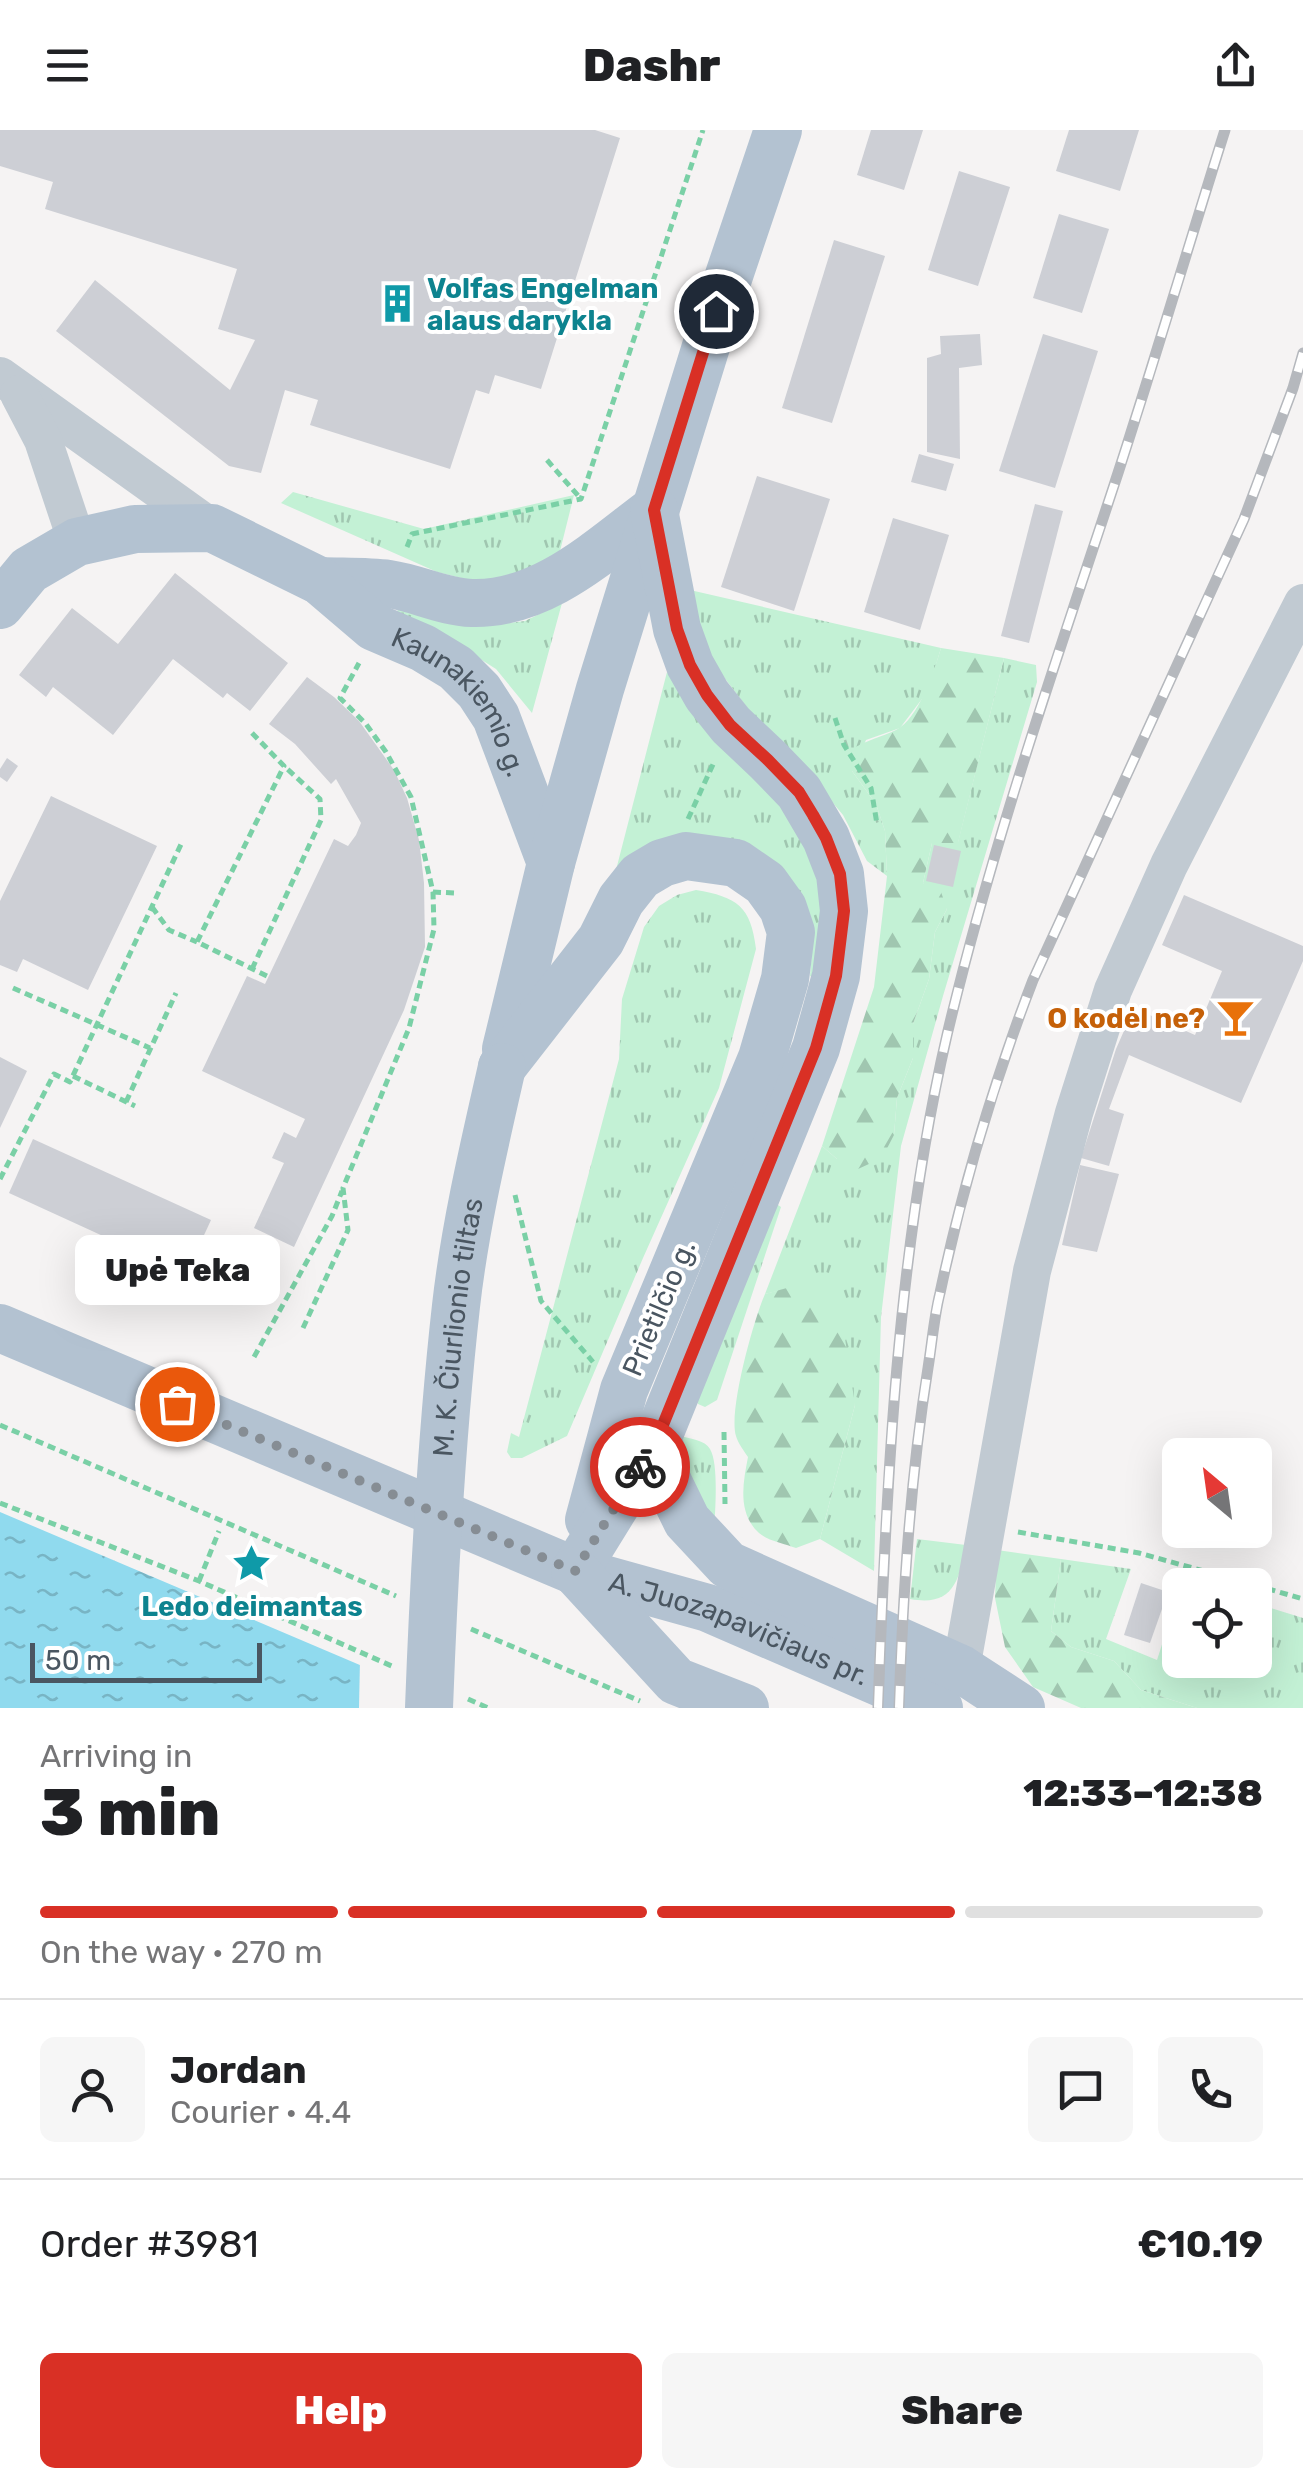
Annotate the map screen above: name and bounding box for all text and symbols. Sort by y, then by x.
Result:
icon: menu [40,38,95,93]
icon: share [1208,38,1263,93]
text: Dashr [583,39,720,92]
pin [674,269,759,354]
place label: Volfas Engelman alaus darykla [427,272,659,337]
building icon: Volfas Engelman alaus darykla [376,283,418,325]
icon: home [689,284,744,339]
street label: Kaunakiemio g. [387,620,533,781]
bar icon: O kodėl ne? [1214,997,1256,1039]
place label: O kodėl ne? [1047,1002,1205,1035]
street label: M. K. Čiurlionio tiltas [426,1195,489,1458]
callout: Upė Teka [74,1234,280,1304]
street label: Prietilčio g. [616,1235,702,1381]
text: Upė Teka [105,1251,250,1289]
pin [135,1362,220,1447]
icon: bag [150,1377,205,1432]
courier [590,1417,690,1517]
north arrow [1162,1438,1272,1548]
map controls [1162,1438,1272,1678]
icon: bike [613,1440,668,1495]
place icon: Ledo deimantas [231,1543,273,1585]
street label: A. Juozapavičiaus pr. [605,1565,874,1692]
button: locate [1162,1568,1272,1678]
place label: Ledo deimantas [141,1590,363,1623]
scale bar [30,1638,262,1682]
text: 50 m [45,1644,111,1677]
text: Arriving in [40,1737,192,1775]
text: 12:33–12:38 [1023,1770,1263,1816]
text: 3 min [40,1774,220,1851]
text: On the way · 270 m [40,1933,323,1971]
button: person [40,2037,145,2142]
button: chat [1028,2037,1133,2142]
button: phone [1158,2037,1263,2142]
text: Jordan [170,2047,307,2093]
text: Courier · 4.4 [170,2093,351,2131]
text: Order #3981 [40,2221,259,2267]
text: €10.19 [1137,2221,1263,2267]
button: Help [40,2353,642,2468]
button: Share [662,2353,1263,2468]

